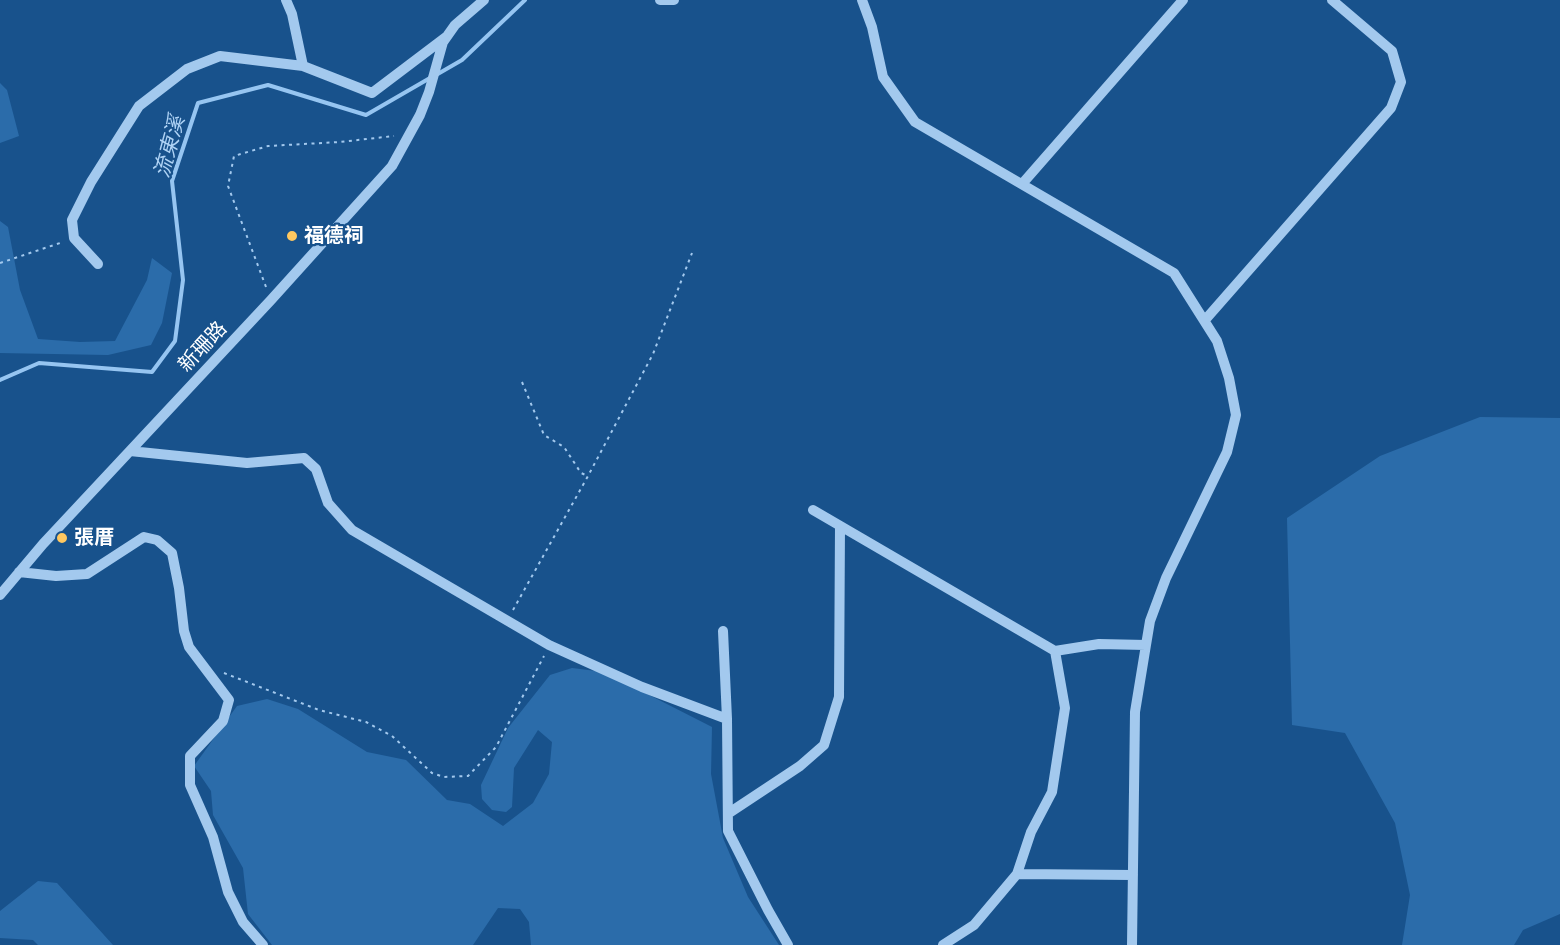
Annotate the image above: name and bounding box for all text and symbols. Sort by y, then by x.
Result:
water label: 流東溪 [150,113,190,181]
place label: 福德祠 [304,224,364,248]
marker: 福德祠 [285,229,299,243]
street label: 新珊路 [174,317,232,377]
place label: 張厝 [74,526,114,550]
marker: 張厝 [55,531,69,545]

